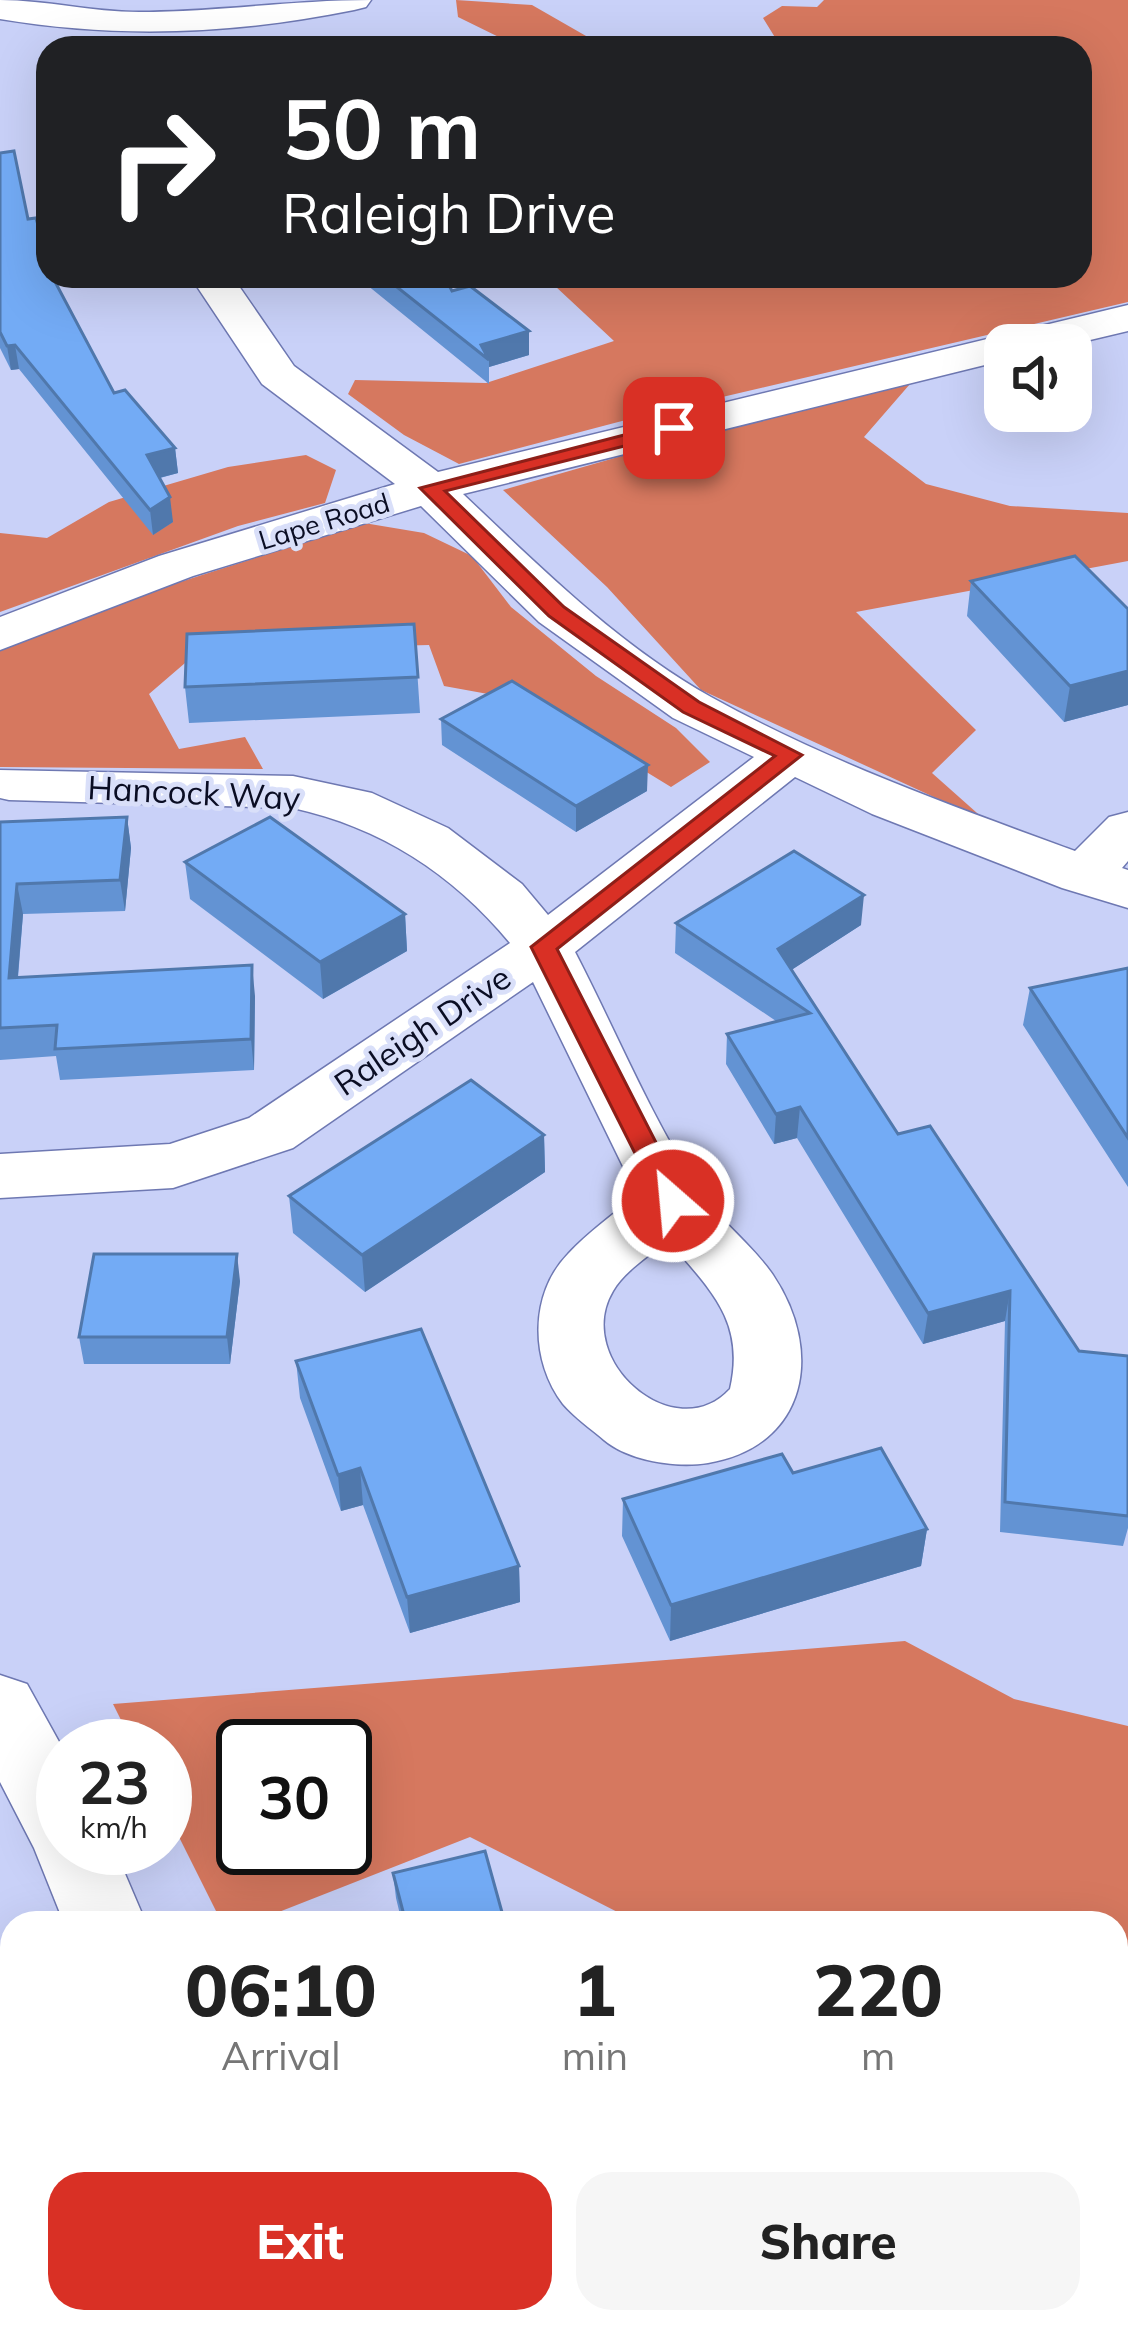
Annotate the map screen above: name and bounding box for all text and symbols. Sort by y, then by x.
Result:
text: 50 m [282,75,481,180]
icon: right [84,84,240,240]
text: Raleigh Drive [282,179,616,247]
map controls [984,324,1092,432]
button: sound [984,324,1092,432]
pin [623,377,725,479]
icon: arrive [641,395,707,461]
street label: Lape Road [254,485,394,557]
street label: Hancock Way [86,766,302,818]
street label: Raleigh Drive [326,956,518,1104]
position arrow [610,1138,736,1264]
speed limit sign: 30 [216,1719,372,1875]
text: 23 [78,1744,150,1819]
text: km/h [80,1808,148,1846]
text: 06:10 [185,1944,377,2034]
text: 1 [573,1944,617,2034]
text: 220 [813,1944,943,2034]
text: Arrival [221,2031,341,2080]
text: min [562,2031,628,2080]
text: m [861,2031,895,2080]
button: Exit [48,2172,552,2310]
button: Share [576,2172,1080,2310]

